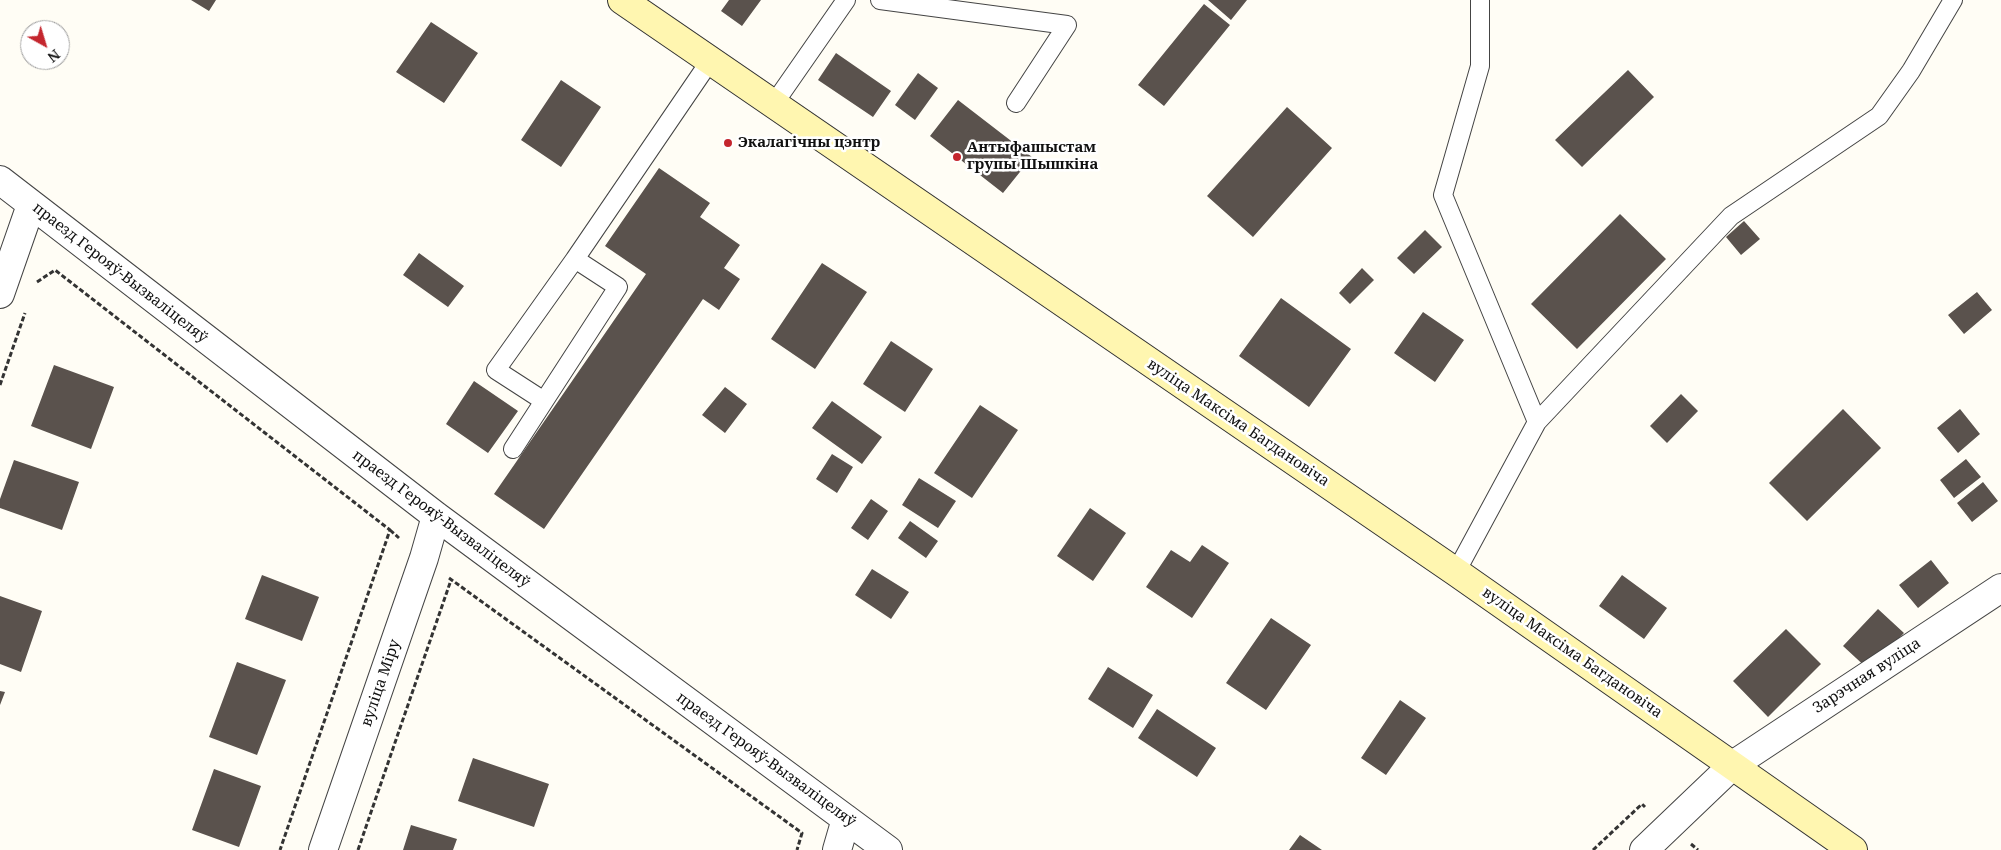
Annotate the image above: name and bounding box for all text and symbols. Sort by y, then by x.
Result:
north arrow [20,20,70,70]
text: N [44,45,64,67]
place label: Экалагічны цэнтр [738,134,880,152]
marker: Экалагічны цэнтр [722,137,734,149]
place label: Антыфашыстам групы Шышкіна [967,139,1098,174]
marker: Антыфашыстам групы Шышкіна [951,151,963,163]
street label: праезд Герояў-Вызваліцеляў [29,199,211,347]
street label: вуліца Максіма Багдановіча [1144,355,1332,491]
street label: праезд Герояў-Вызваліцеляў [349,446,533,592]
street label: вуліца Максіма Багдановіча [1478,584,1666,722]
street label: Зарэчная вуліца [1810,635,1924,717]
street label: вуліца Міру [358,637,404,729]
street label: праезд Герояў-Вызваліцеляў [673,689,859,831]

